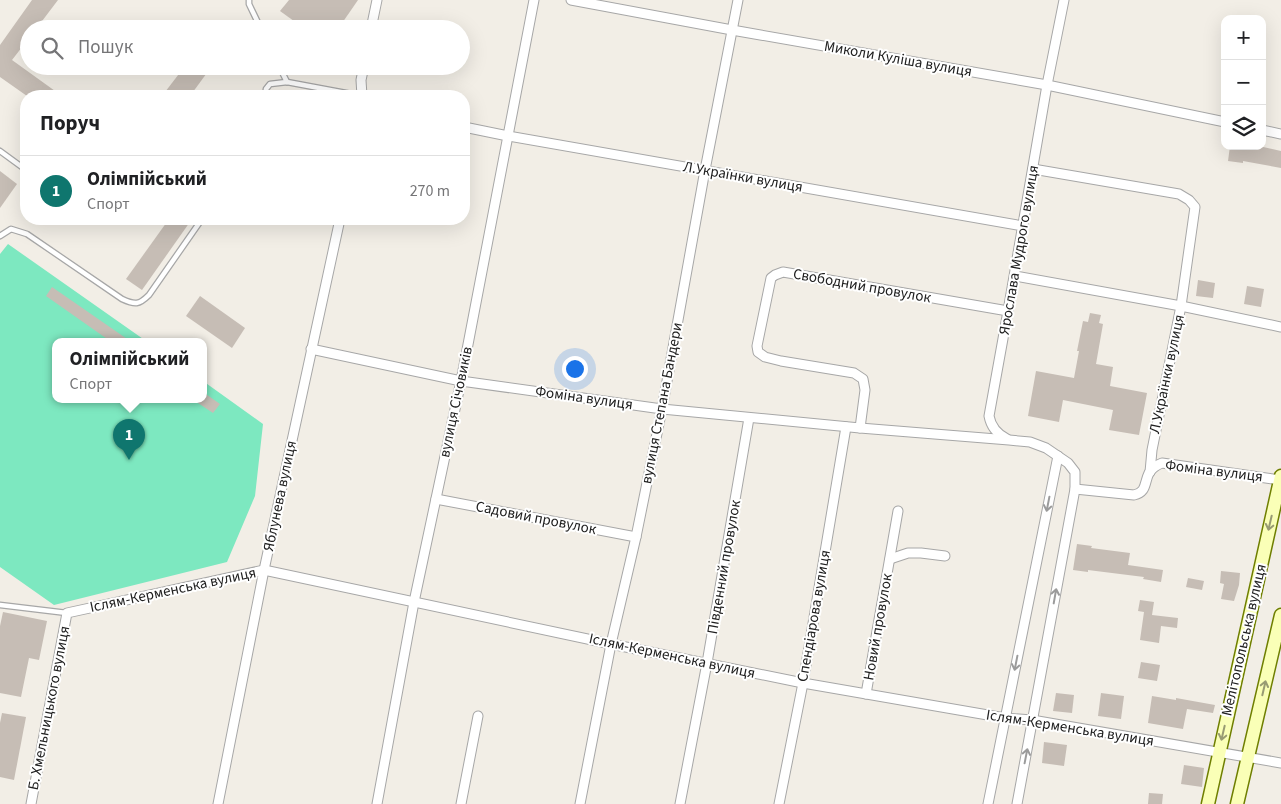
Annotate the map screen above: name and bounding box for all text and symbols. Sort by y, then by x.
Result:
map controls [1221,15,1266,150]
button: + [1221,15,1266,60]
search box [20,20,470,75]
icon: search [38,34,66,62]
text: Пошук [78,34,133,61]
street label: Миколи Куліша вулиця [822,36,974,82]
button: − [1221,60,1266,105]
button: layers [1221,105,1266,150]
text: Поруч [40,108,100,138]
street label: Л.Українки вулиця [681,156,805,198]
street label: Ярослава Мудрого вулиця [994,163,1044,337]
text: Олімпійський [87,166,207,193]
text: 1 [52,180,60,202]
text: 270 m [410,180,450,202]
text: Спорт [87,193,130,215]
street label: Свободний провулок [791,264,933,309]
street label: Л.Українки вулиця [1144,313,1190,435]
street label: вулиця Степана Бандери [636,320,688,486]
popup [52,338,207,403]
street label: вулиця Січовиків [434,344,478,459]
text: Олімпійський [70,346,189,373]
your location [562,356,588,382]
text: Спорт [70,373,112,395]
street label: Фоміна вулиця [534,381,634,415]
pin: 1 [113,419,145,460]
street label: Яблунева вулиця [258,439,302,553]
street label: Фоміна вулиця [1164,455,1264,487]
street label: Садовий провулок [474,496,599,540]
one-way arrow [1043,496,1052,512]
street label: Південний провулок [702,498,746,636]
one-way arrow [1265,515,1274,531]
street label: Спендіарова вулиця [792,548,836,684]
street label: Іслям-Керменська вулиця [88,562,258,618]
street label: Мелітопольська вулиця [1216,562,1272,718]
street label: Новий провулок [858,571,898,682]
one-way arrow [1051,589,1061,605]
street label: Б. Хмельницького вулиця [23,624,75,792]
street label: Іслям-Керменська вулиця [587,628,757,684]
one-way arrow [1011,655,1020,671]
one-way arrow [1260,681,1269,697]
street label: Іслям-Керменська вулиця [985,704,1155,752]
one-way arrow [1218,725,1227,741]
one-way arrow [1021,748,1031,764]

